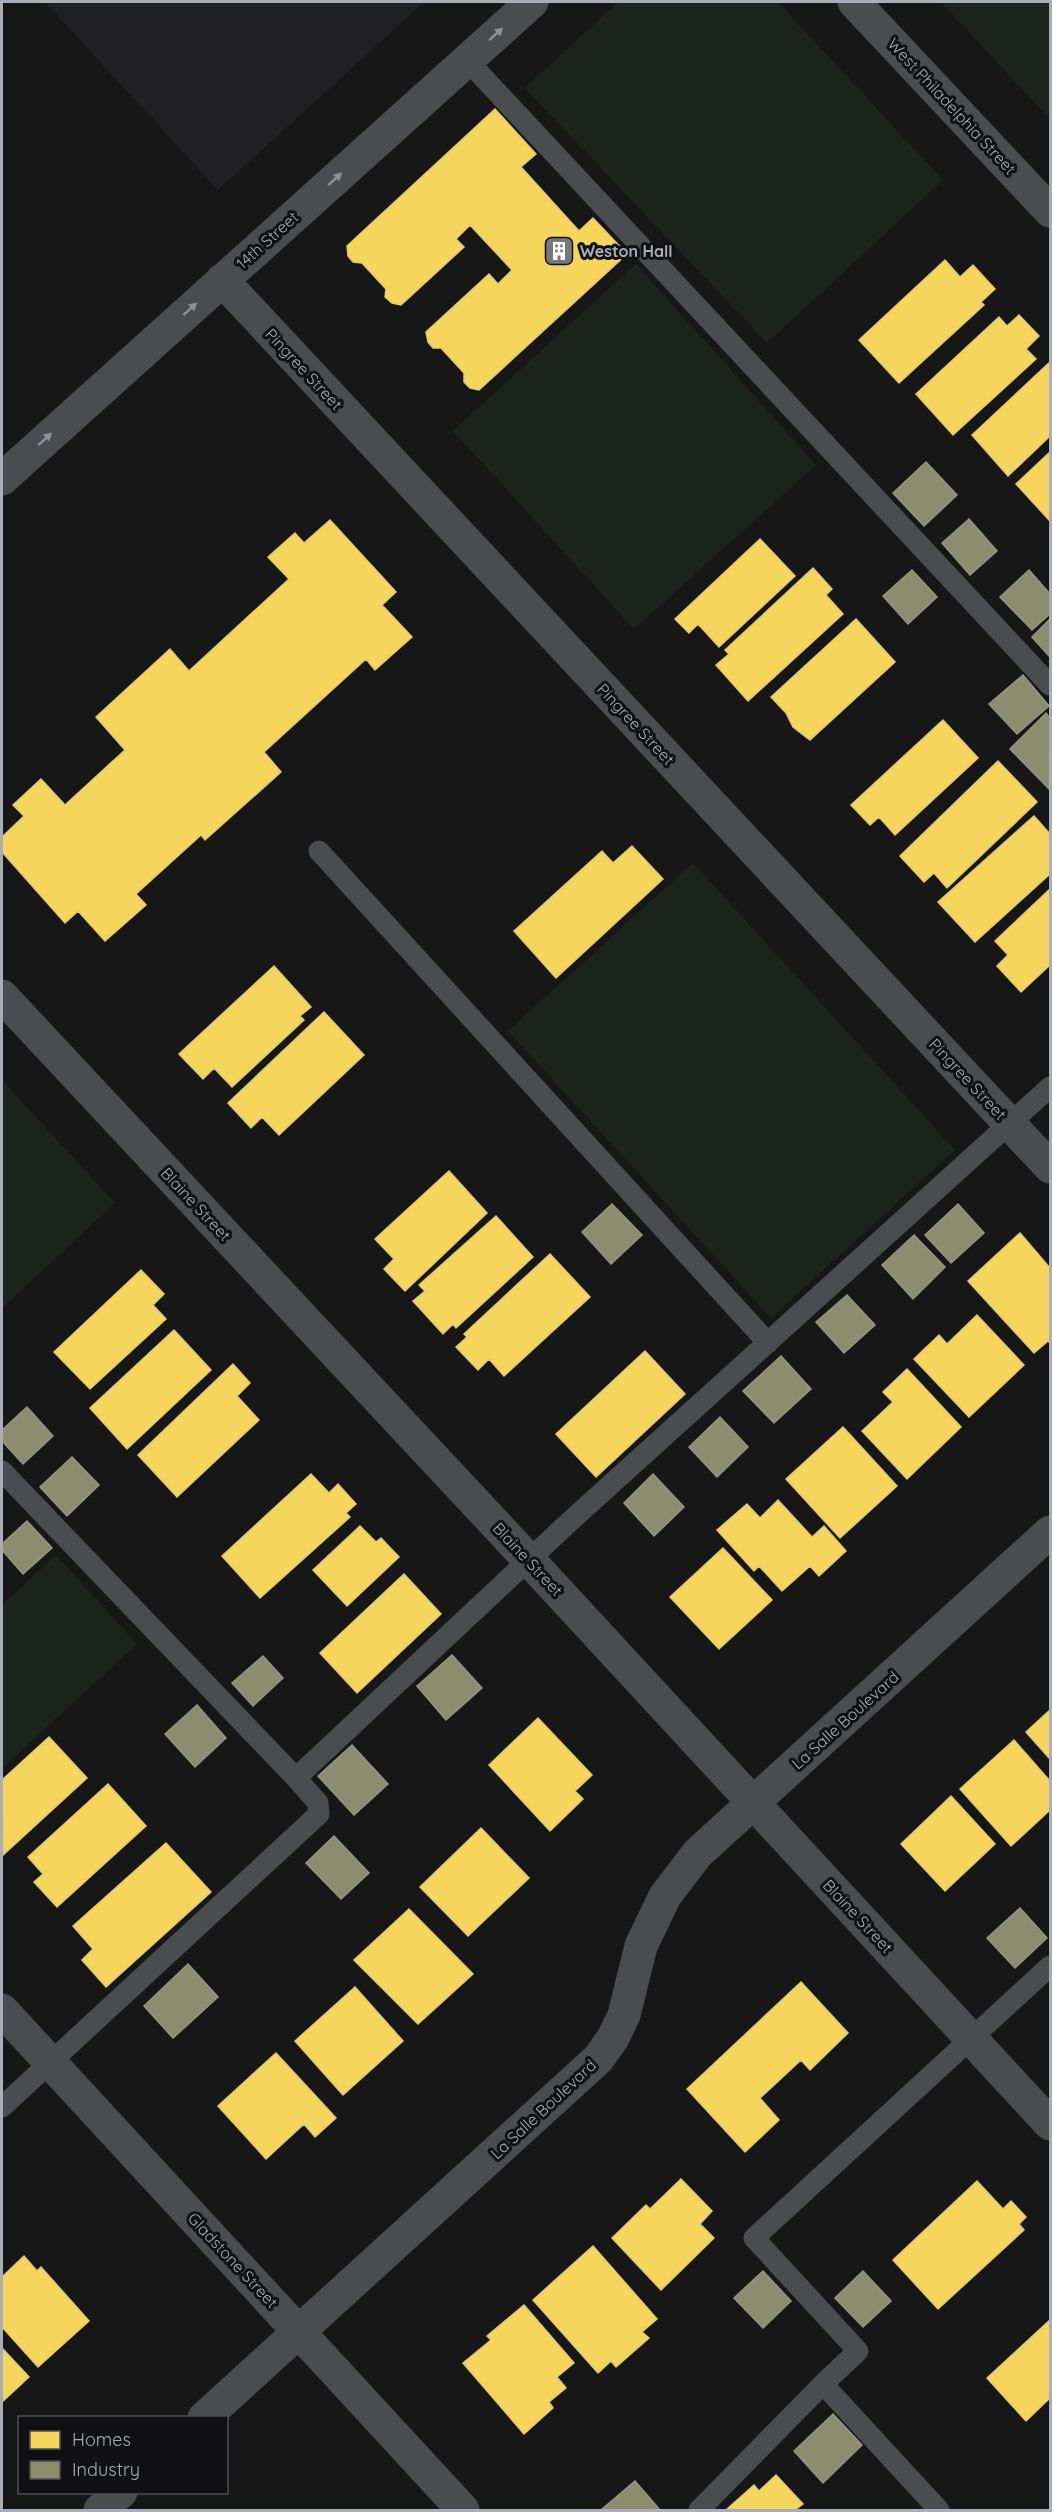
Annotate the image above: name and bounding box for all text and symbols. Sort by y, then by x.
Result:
one-way arrow [488,28,503,41]
street label: West Philadelphia Street [884,34,1020,178]
one-way arrow [327,173,342,186]
street label: 14th Street [232,207,302,273]
building icon: Weston Hall [543,235,575,267]
place label: Weston Hall [580,241,673,261]
one-way arrow [182,303,197,316]
street label: Pingree Street [261,324,347,414]
one-way arrow [37,433,52,446]
street label: Pingree Street [593,679,679,769]
street label: Pingree Street [925,1034,1011,1124]
street label: Blaine Street [157,1163,235,1245]
street label: Blaine Street [489,1518,567,1600]
street label: La Salle Boulevard [787,1667,903,1773]
street label: Blaine Street [819,1875,897,1957]
street label: La Salle Boulevard [486,2055,600,2163]
street label: Gladstone Street [184,2208,282,2312]
legend [18,2416,228,2494]
text: Homes [72,2428,131,2451]
text: Industry [72,2458,140,2481]

